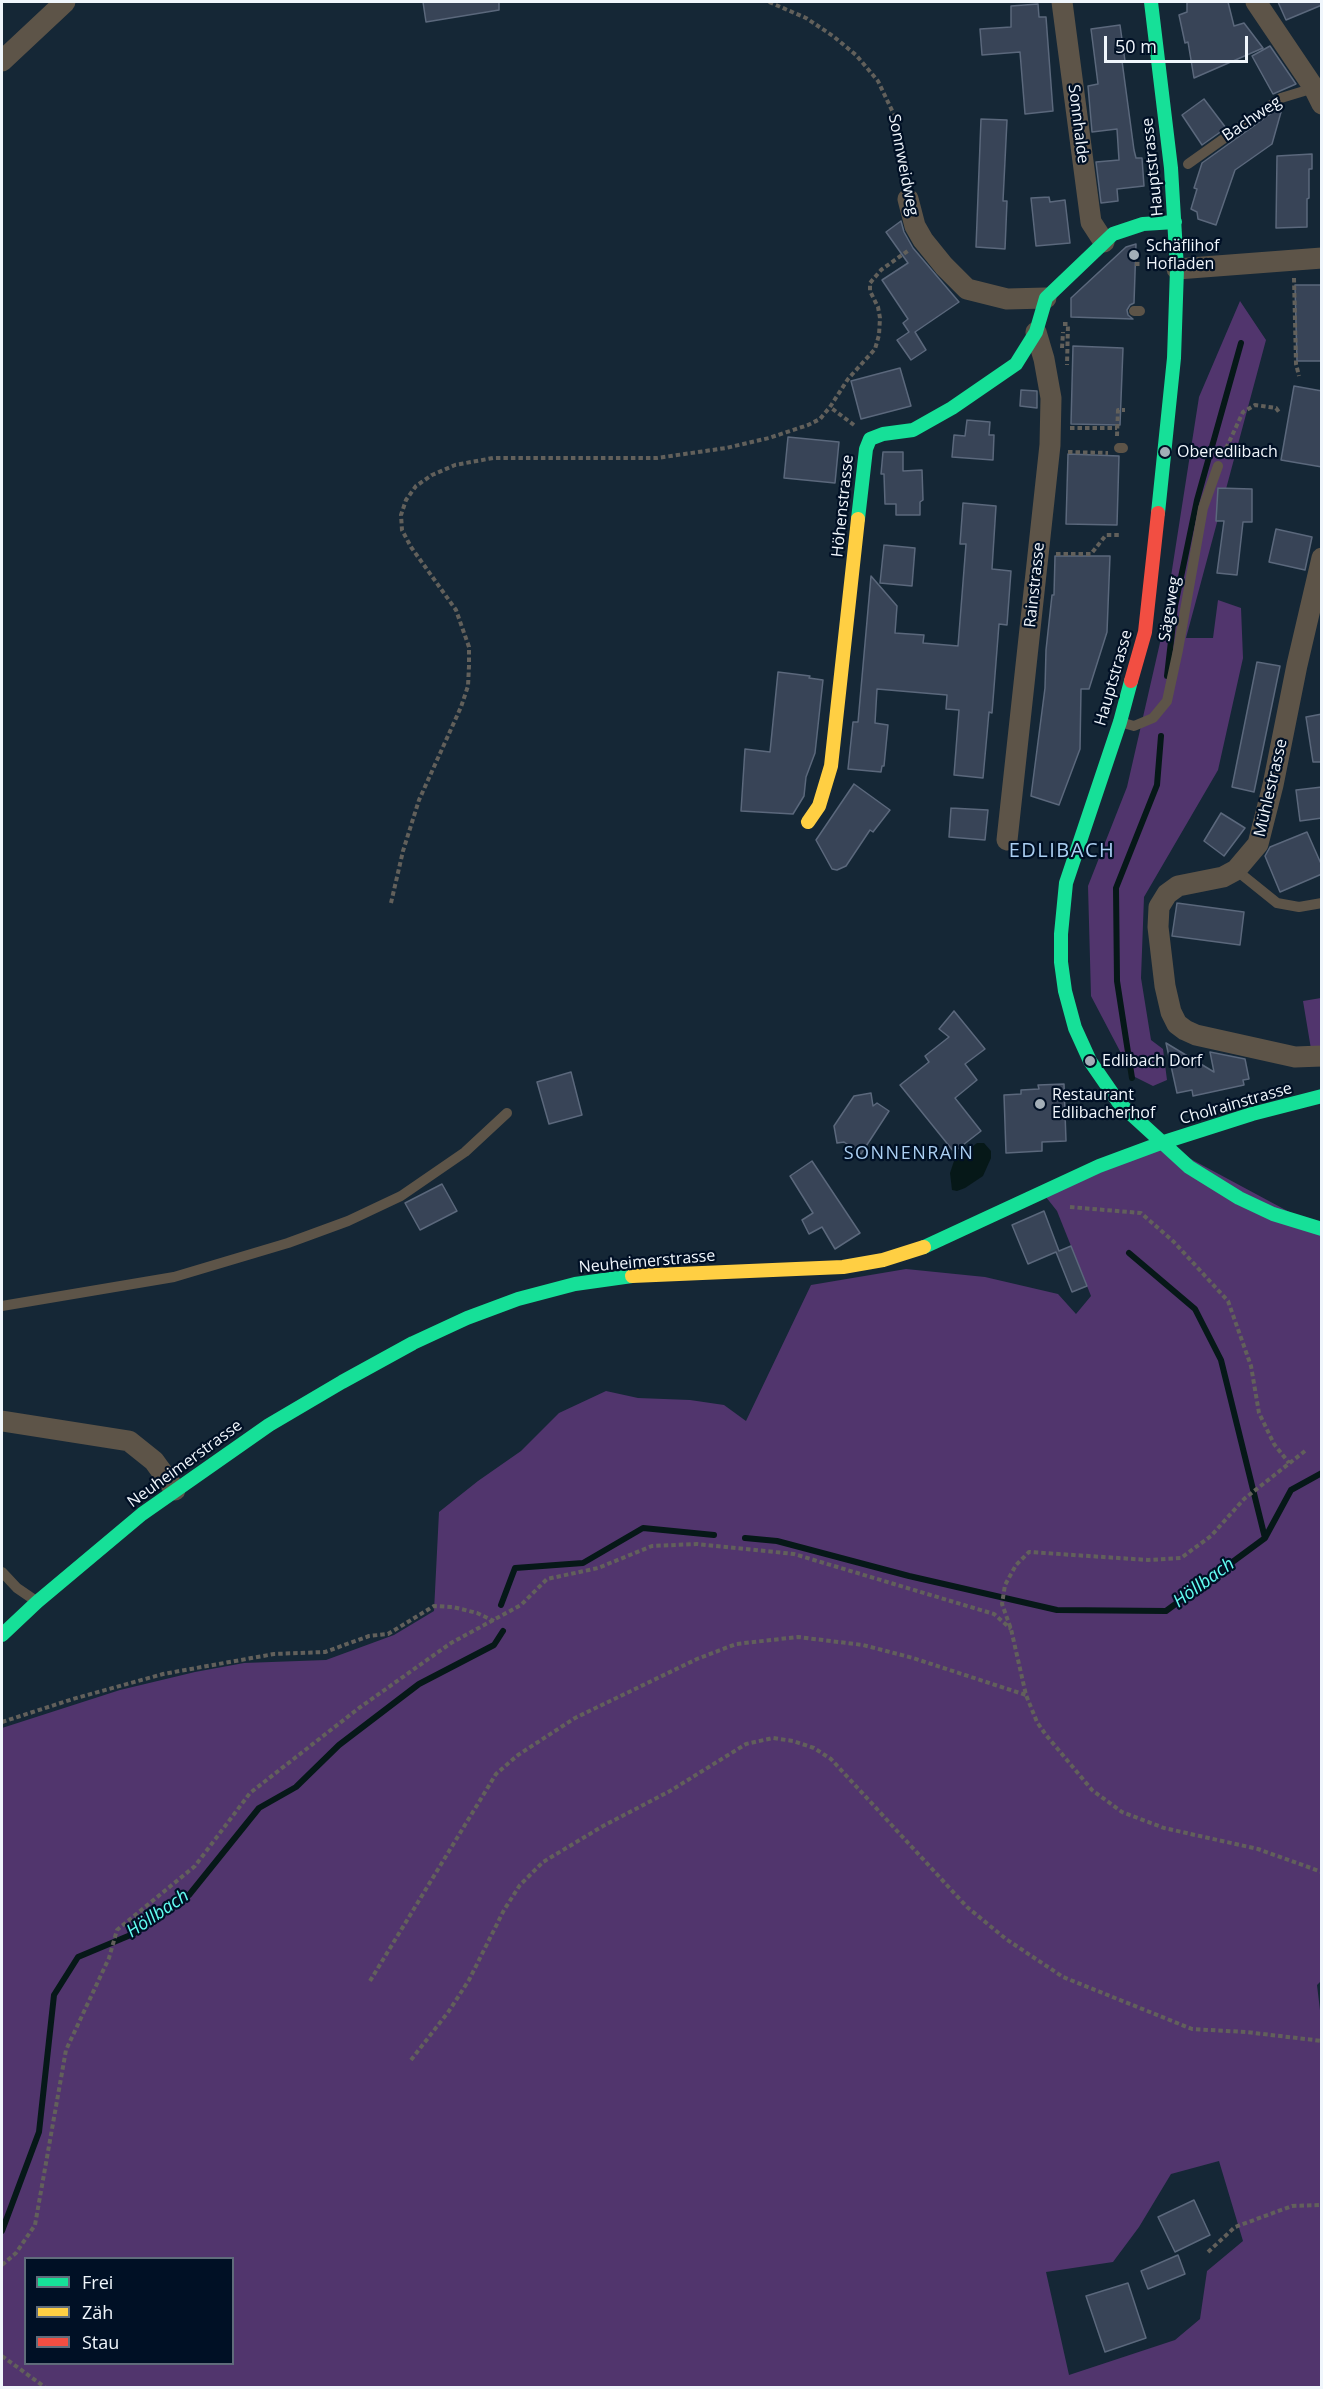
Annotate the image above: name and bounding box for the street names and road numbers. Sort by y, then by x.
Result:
street label: Sonnhalde [1064,83,1092,165]
street label: Bachweg [1219,92,1285,146]
street label: Sonnweidweg [884,112,922,218]
street label: Hauptstrasse [1138,117,1168,217]
street label: Höhenstrasse [828,454,858,558]
street label: Rainstrasse [1021,541,1049,629]
street label: Sägeweg [1155,575,1185,643]
street label: Hauptstrasse [1091,628,1137,728]
street label: Mühlestrasse [1250,737,1292,839]
street label: Cholrainstrasse [1178,1079,1294,1129]
street label: Neuheimerstrasse [578,1246,716,1278]
street label: Neuheimerstrasse [124,1416,246,1512]

